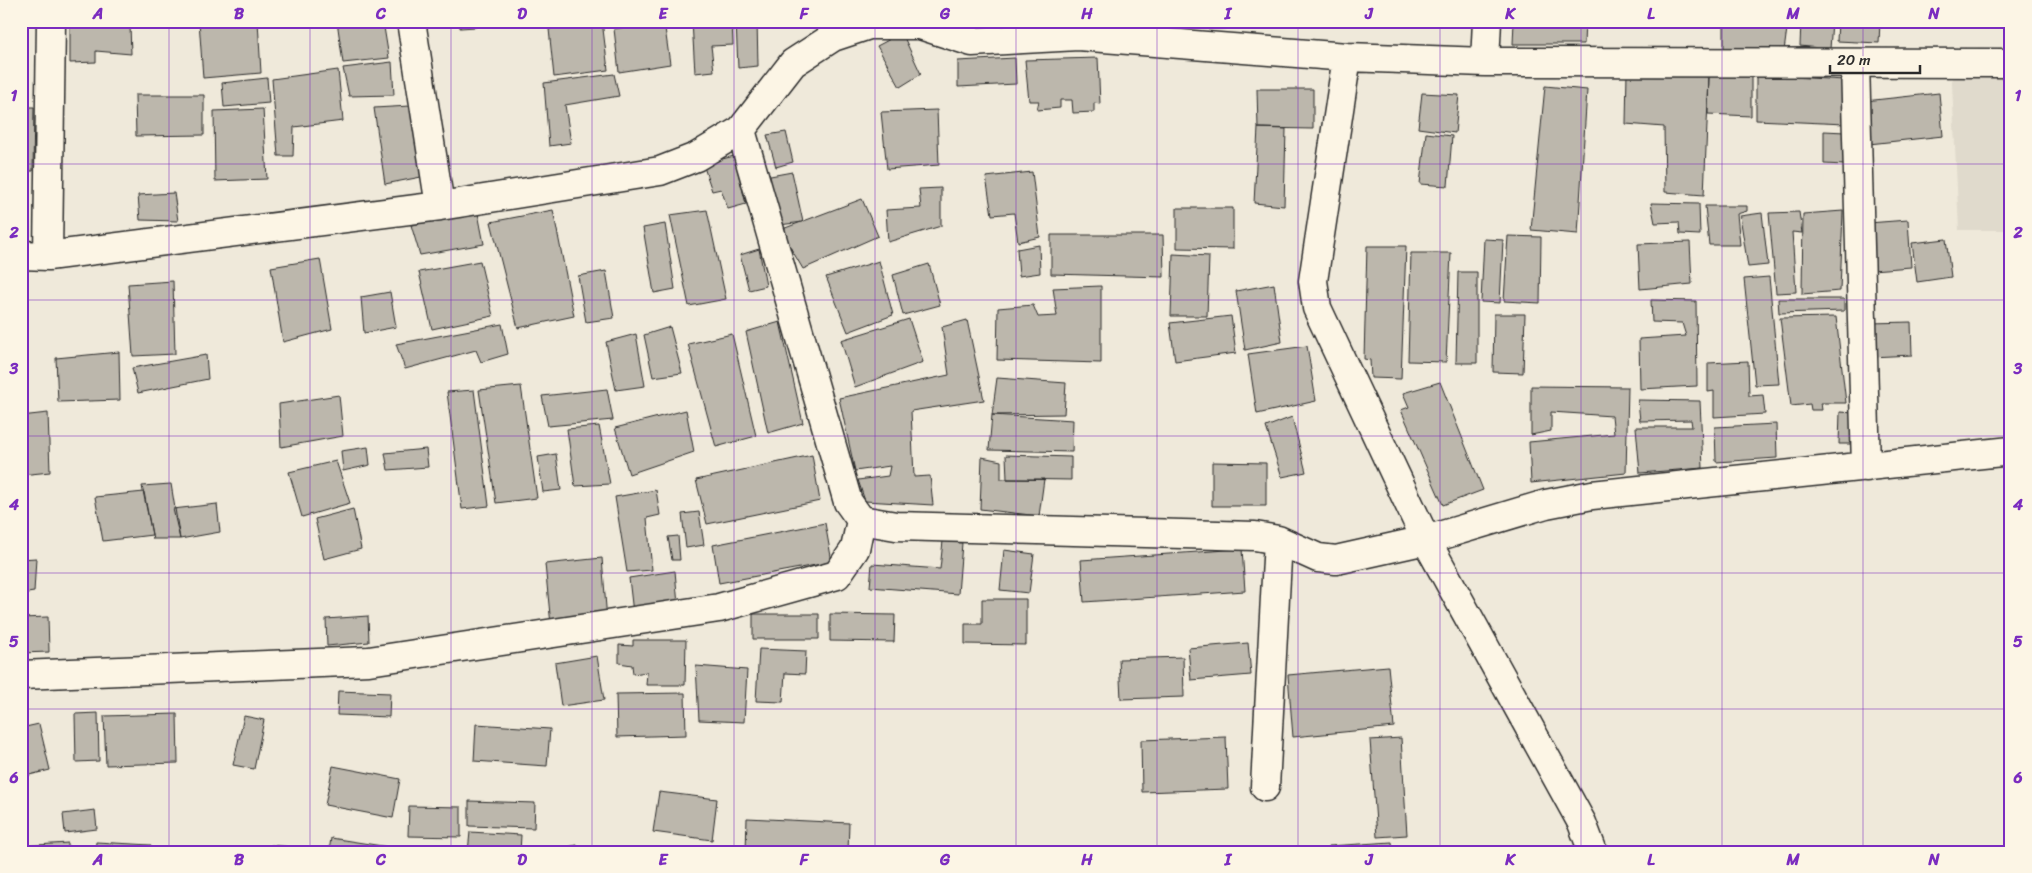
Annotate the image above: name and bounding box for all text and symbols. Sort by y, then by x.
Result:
text: A [92,0,103,28]
text: B [234,0,245,28]
text: C [375,0,387,28]
text: D [517,0,527,28]
text: E [659,0,669,28]
text: F [799,0,810,28]
text: G [939,0,951,28]
text: H [1080,0,1093,28]
text: I [1224,0,1233,28]
text: J [1364,0,1374,28]
text: K [1504,0,1516,28]
text: L [1647,0,1655,28]
text: M [1785,0,1800,28]
text: N [1927,0,1940,28]
scale bar [1830,42,1920,74]
text: 20 m [1837,47,1871,73]
text: 1 [11,81,18,110]
text: 1 [2015,81,2022,110]
text: 2 [8,218,19,247]
text: 2 [2012,218,2023,247]
text: 3 [9,354,19,383]
text: 3 [2013,354,2023,383]
text: 4 [8,490,19,519]
text: 4 [2012,490,2023,519]
text: 5 [9,627,19,656]
text: 5 [2013,627,2023,656]
text: 6 [8,763,19,792]
text: 6 [2012,763,2023,792]
text: A [92,845,103,873]
text: B [234,845,245,873]
text: C [375,845,387,873]
text: D [517,845,527,873]
text: E [659,845,669,873]
text: F [799,845,810,873]
text: G [939,845,951,873]
text: H [1080,845,1093,873]
text: I [1224,845,1233,873]
text: J [1364,845,1374,873]
text: K [1504,845,1516,873]
text: L [1647,845,1655,873]
text: M [1785,845,1800,873]
text: N [1927,845,1940,873]

